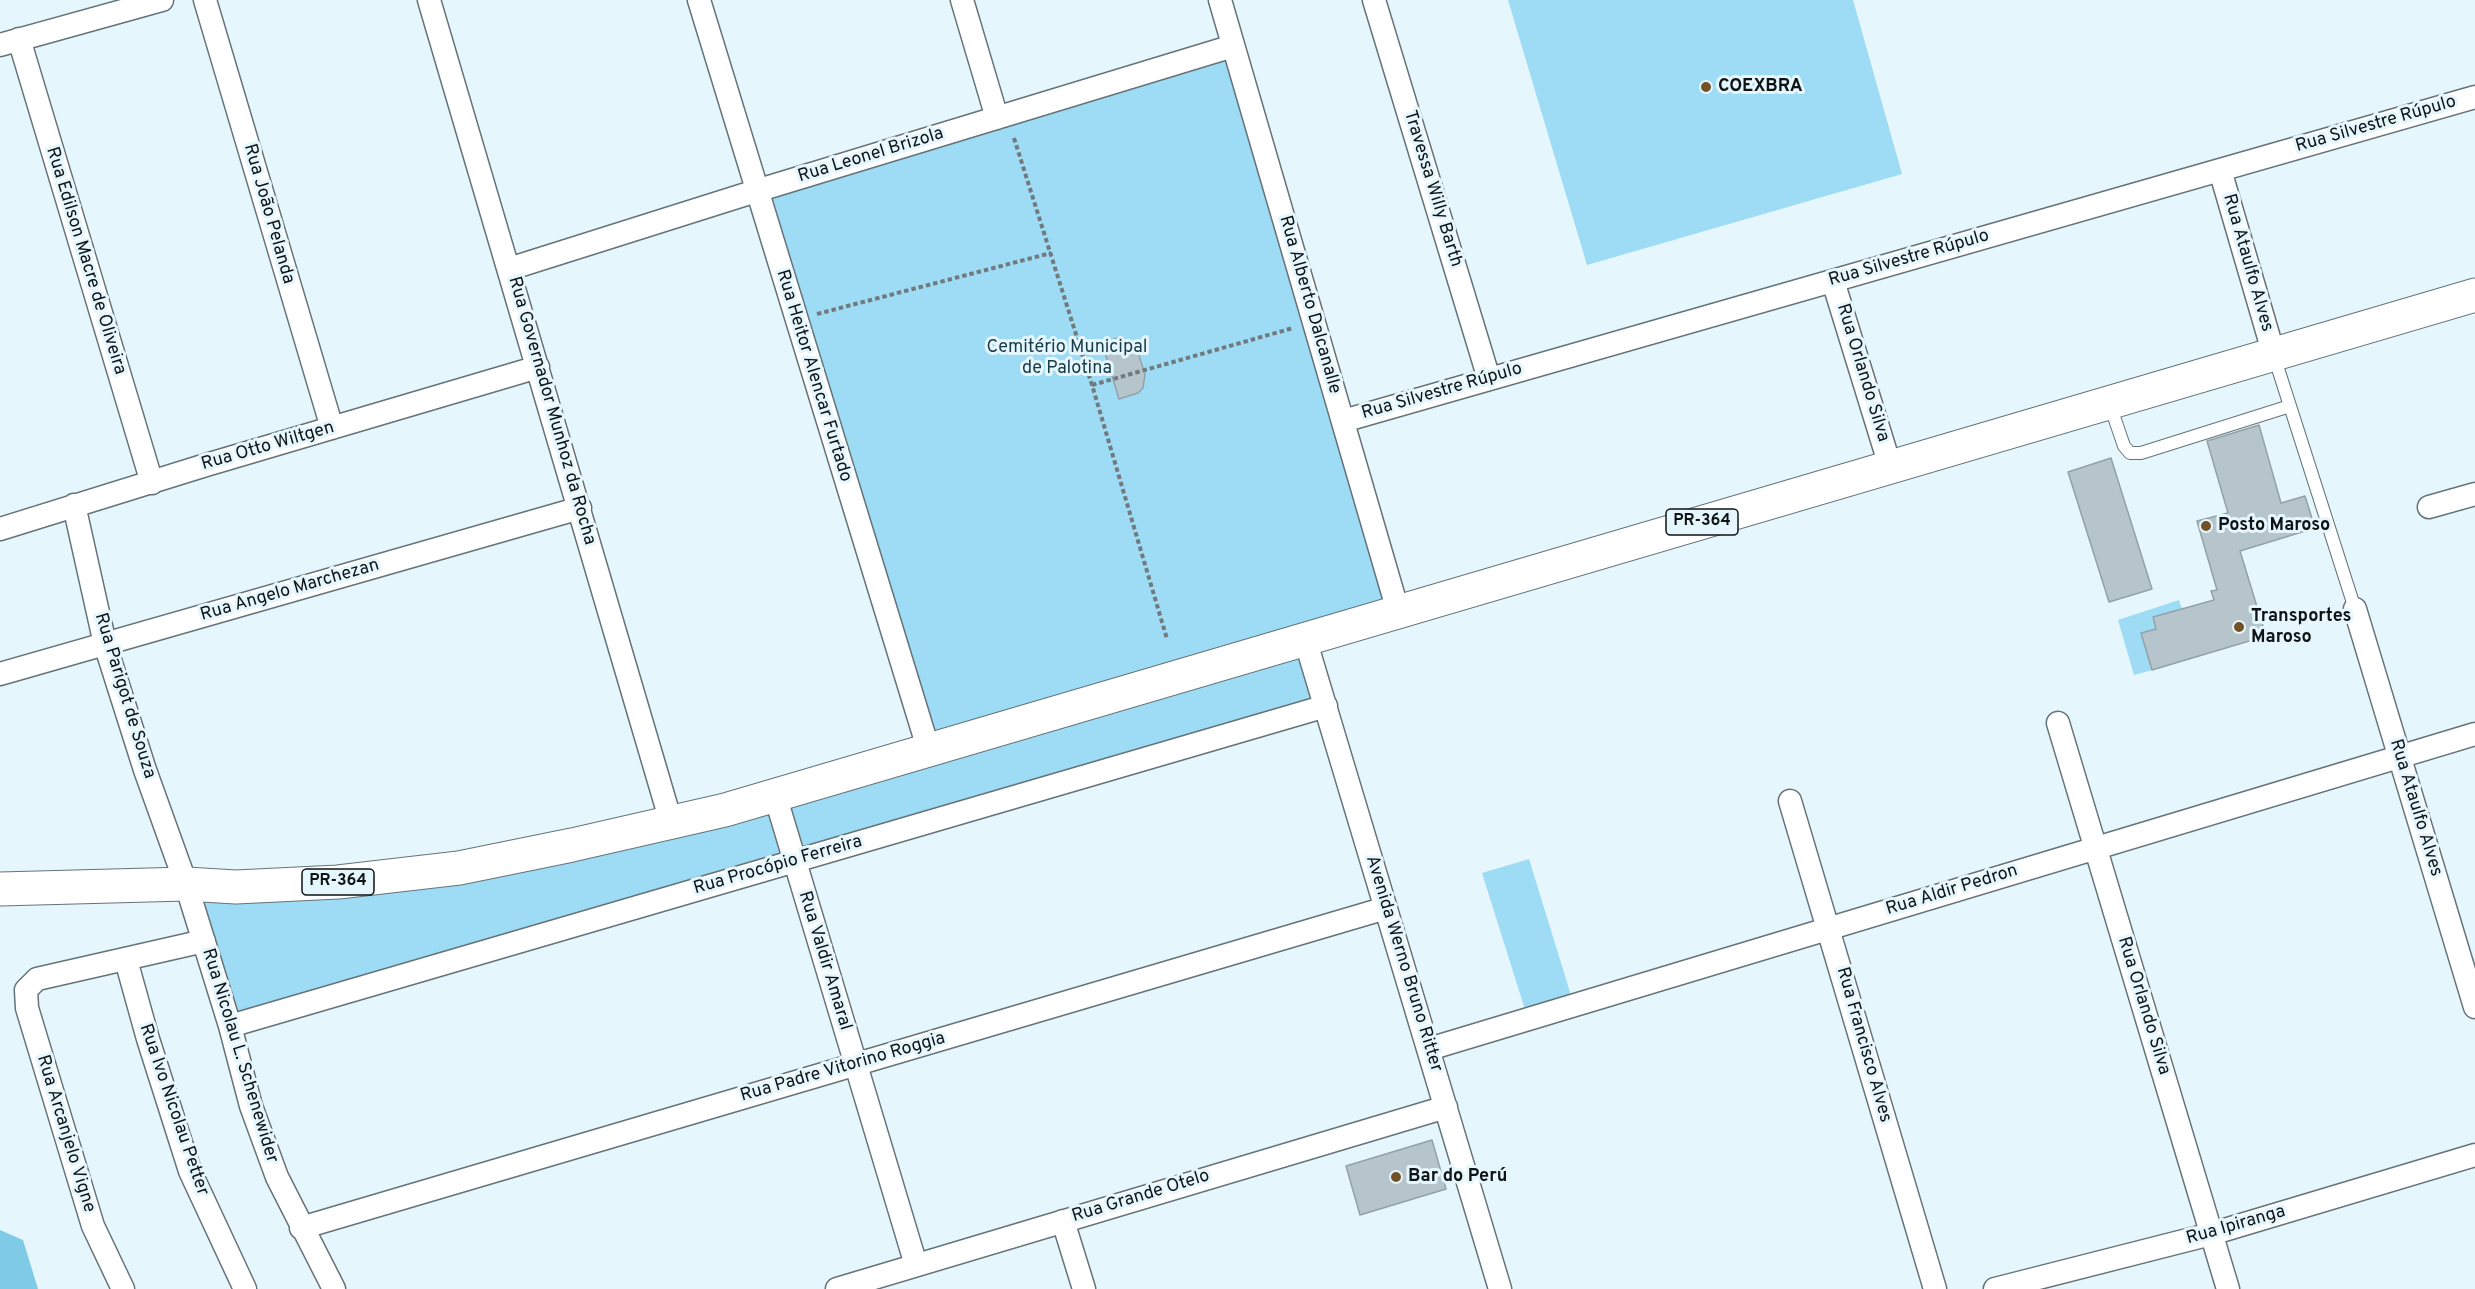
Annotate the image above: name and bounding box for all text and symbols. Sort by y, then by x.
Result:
place label: COEXBRA [1718,76,1803,98]
marker: COEXBRA [1699,80,1713,94]
street label: Rua Silvestre Rúpulo [2293,92,2459,158]
street label: Travessa Willy Barth [1398,108,1466,270]
street label: Rua Leonel Brizola [796,124,946,188]
street label: Rua João Pelanda [238,141,298,287]
street label: Rua Edilson Macre de Oliveira [40,145,130,377]
street label: Rua Ataulfo Alves [2217,192,2277,334]
street label: Rua Alberto Dalcanalle [1273,213,1345,397]
street label: Rua Silvestre Rúpulo [1826,226,1992,292]
street label: Rua Heitor Alencar Furtado [770,267,856,485]
street label: Rua Governador Munhoz da Rocha [502,274,600,548]
street label: Rua Orlando Silva [1831,301,1893,445]
park label: Cemitério Municipal de Palotina [986,337,1148,380]
street label: Rua Silvestre Rúpulo [1359,359,1525,425]
street label: Rua Otto Wiltgen [199,418,337,476]
road number: PR-364 [1666,509,1738,535]
place label: Posto Maroso [2218,515,2330,537]
marker: Posto Maroso [2199,519,2213,533]
street label: Rua Angelo Marchezan [198,555,382,627]
place label: Transportes Maroso [2251,606,2351,648]
street label: Rua Parigot de Souza [89,611,159,781]
marker: Transportes Maroso [2232,620,2246,634]
street label: Rua Ataulfo Alves [2384,737,2446,879]
street label: Rua Procópio Ferreira [691,832,865,900]
street label: Avenida Werno Bruno Ritter [1360,853,1446,1075]
street label: Rua Aldir Pedron [1883,861,2021,921]
road number: PR-364 [302,869,374,895]
street label: Rua Valdir Amaral [793,889,855,1033]
street label: Rua Orlando Silva [2112,934,2174,1078]
street label: Rua Nicolau L. Schenewider [196,946,282,1166]
street label: Rua Francisco Alves [1831,965,1895,1125]
street label: Rua Ivo Nicolau Petter [133,1021,213,1199]
street label: Rua Padre Vitorino Roggia [738,1028,948,1108]
street label: Rua Arcanjelo Vigne [31,1053,99,1215]
street label: Rua Grande Otelo [1069,1166,1213,1228]
place label: Bar do Perú [1408,1166,1507,1188]
marker: Bar do Perú [1389,1170,1403,1184]
street label: Rua Ipiranga [2184,1202,2288,1250]

